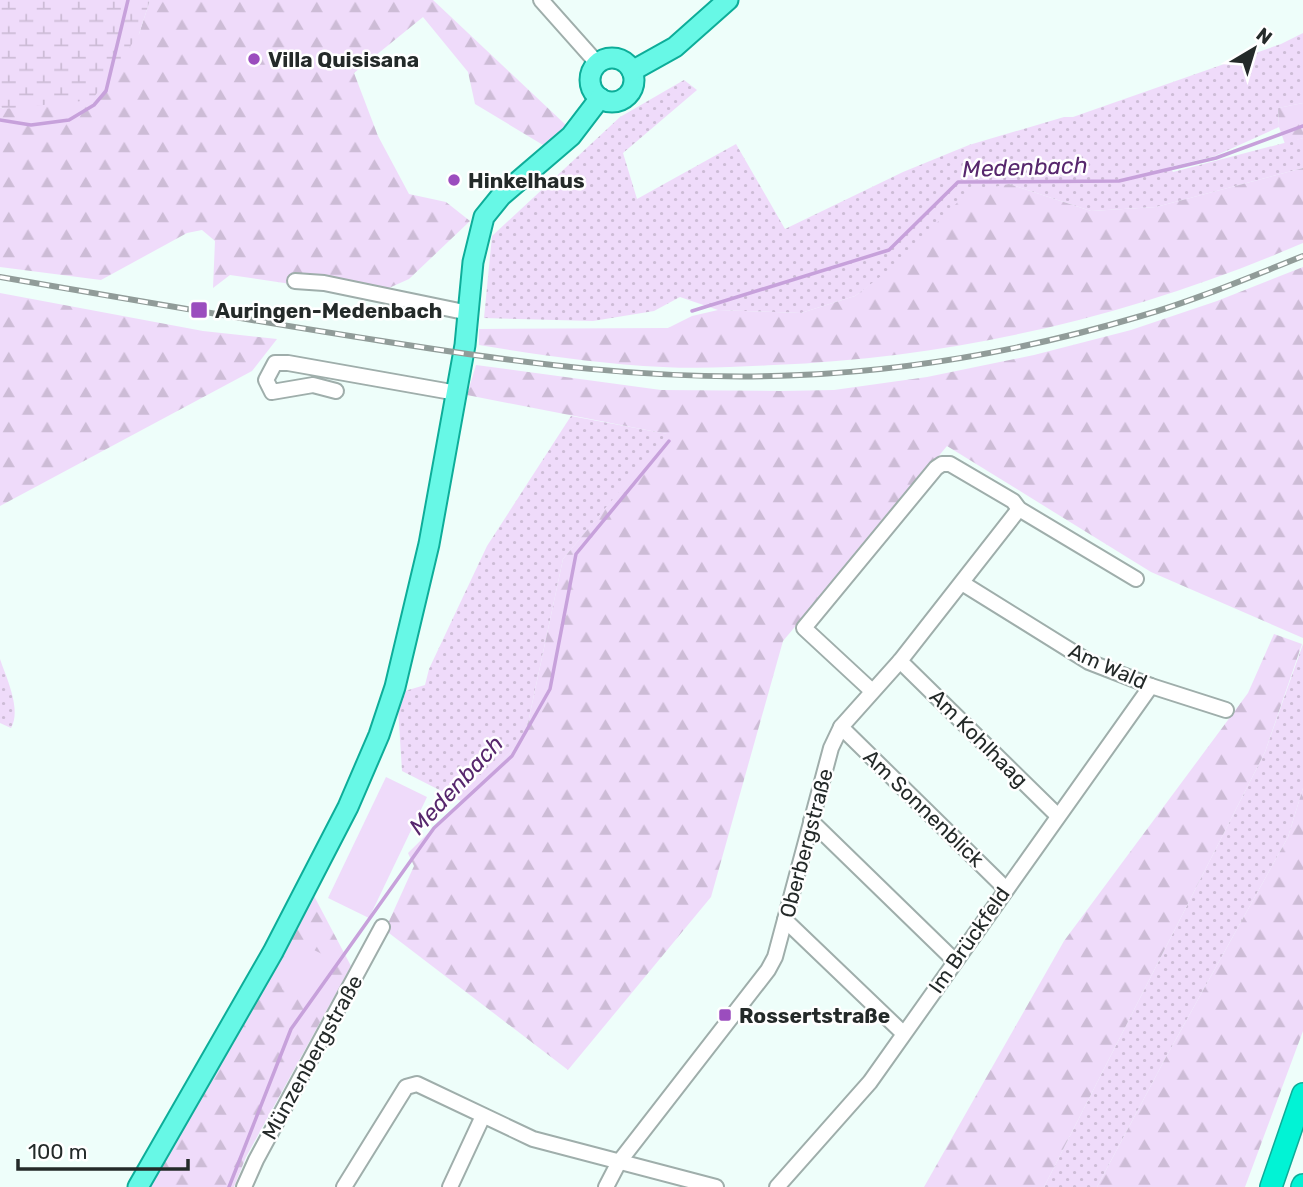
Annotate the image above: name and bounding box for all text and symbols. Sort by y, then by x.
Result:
north arrow [1219,14,1289,84]
text: N [1252,23,1277,49]
place label: Villa Quisisana [268,47,419,72]
marker: Villa Quisisana [246,51,262,67]
water label: Medenbach [962,151,1088,183]
place label: Hinkelhaus [468,168,585,193]
marker: Hinkelhaus [446,172,462,188]
place label: Auringen-Medenbach [215,298,442,323]
marker: Auringen-Medenbach [189,300,209,320]
street label: Am Wald [1065,638,1151,694]
street label: Am Kohlhaag [925,684,1033,792]
water label: Medenbach [403,730,509,840]
street label: Am Sonnenblick [858,744,990,872]
street label: Oberbergstraße [774,766,838,920]
street label: Im Brückfeld [923,882,1015,998]
street label: Münzenbergstraße [256,970,368,1144]
place label: Rossertstraße [739,1003,890,1028]
marker: Rossertstraße [717,1007,733,1023]
scale bar [18,1128,187,1172]
text: 100 m [28,1139,87,1164]

